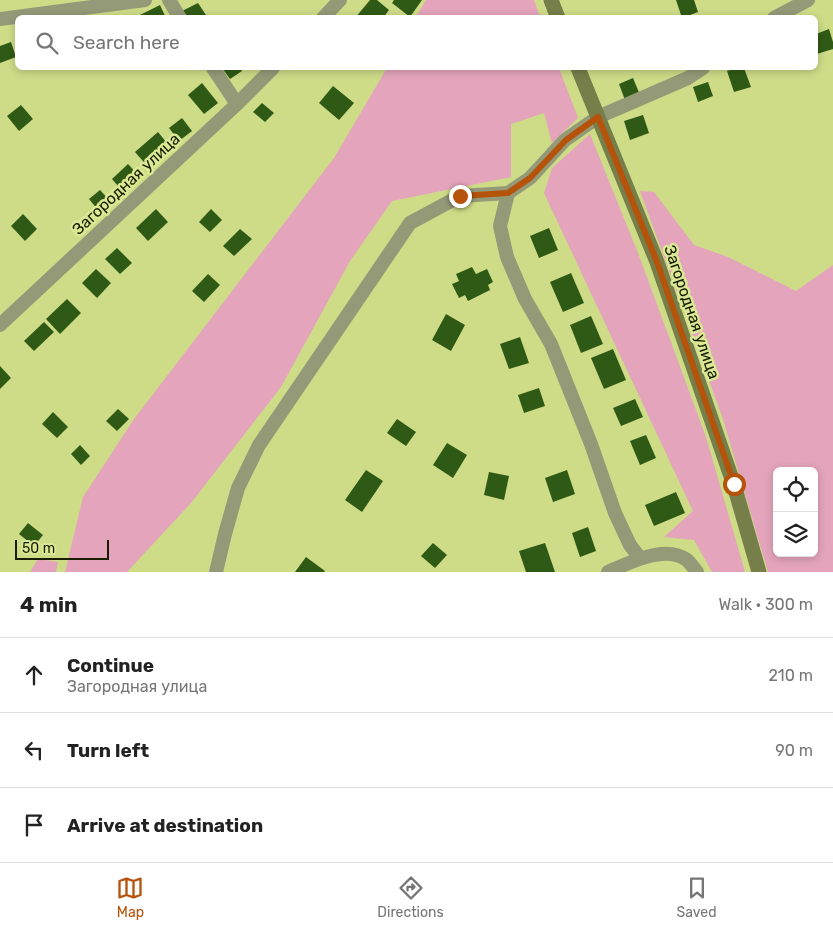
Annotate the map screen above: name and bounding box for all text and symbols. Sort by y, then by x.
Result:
search box [15,15,818,70]
icon: search [33,29,61,57]
text: Search here [73,31,180,54]
street label: Загородная улица [68,129,184,239]
route end [449,185,472,208]
street label: Загородная улица [660,243,724,381]
map controls [773,467,818,557]
button: locate [773,467,818,512]
route start [723,473,746,496]
button: layers [773,512,818,557]
scale bar [15,537,109,560]
text: 50 m [22,540,55,557]
text: 4 min [20,592,78,617]
text: Walk · 300 m [719,595,813,614]
text: Continue [67,654,154,677]
icon: ahead [20,661,48,689]
text: 210 m [768,666,813,685]
text: Загородная улица [67,677,207,696]
icon: left [20,736,48,764]
text: Turn left [67,739,149,762]
text: 90 m [775,741,813,760]
icon: arrive [20,811,48,839]
text: Arrive at destination [67,814,263,837]
tab: Map [116,874,144,921]
tab: Directions [377,874,444,921]
tab: Saved [677,874,717,921]

